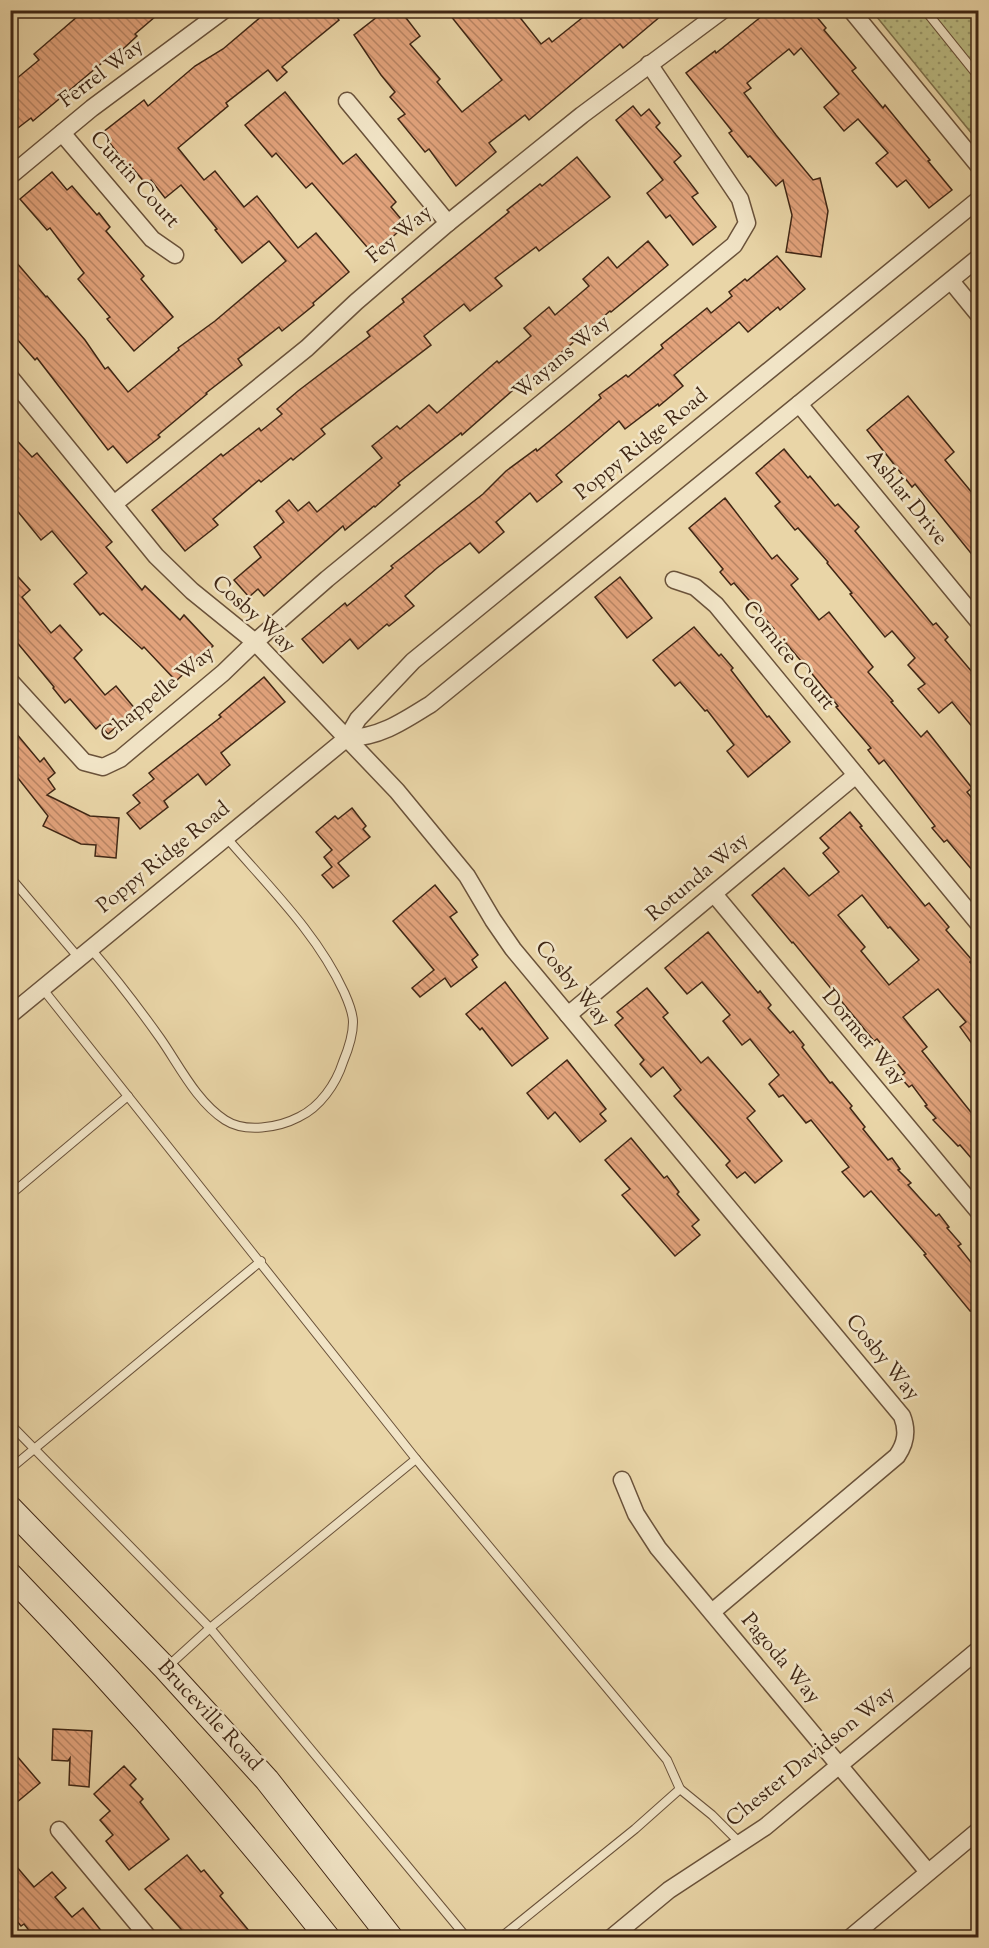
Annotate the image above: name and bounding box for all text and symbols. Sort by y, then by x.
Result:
street label: Ferrel Way [54,32,151,116]
street label: Curtin Court [82,125,186,235]
street label: Fey Way [361,198,440,271]
street label: Wayans Way [507,308,618,408]
street label: Poppy Ridge Road [569,382,715,508]
street label: Ashlar Drive [858,444,954,552]
street label: Cosby Way [204,569,302,661]
street label: Cornice Court [735,595,841,717]
street label: Chappelle Way [94,639,222,750]
street label: Poppy Ridge Road [91,795,237,921]
street label: Rotunda Way [640,826,756,930]
street label: Cosby Way [527,935,617,1034]
street label: Dormer Way [814,983,913,1093]
street label: Cosby Way [838,1308,927,1408]
street label: Pagoda Way [733,1607,827,1711]
street label: Bruceville Road [150,1654,269,1778]
street label: Chester Davidson Way [720,1679,902,1835]

